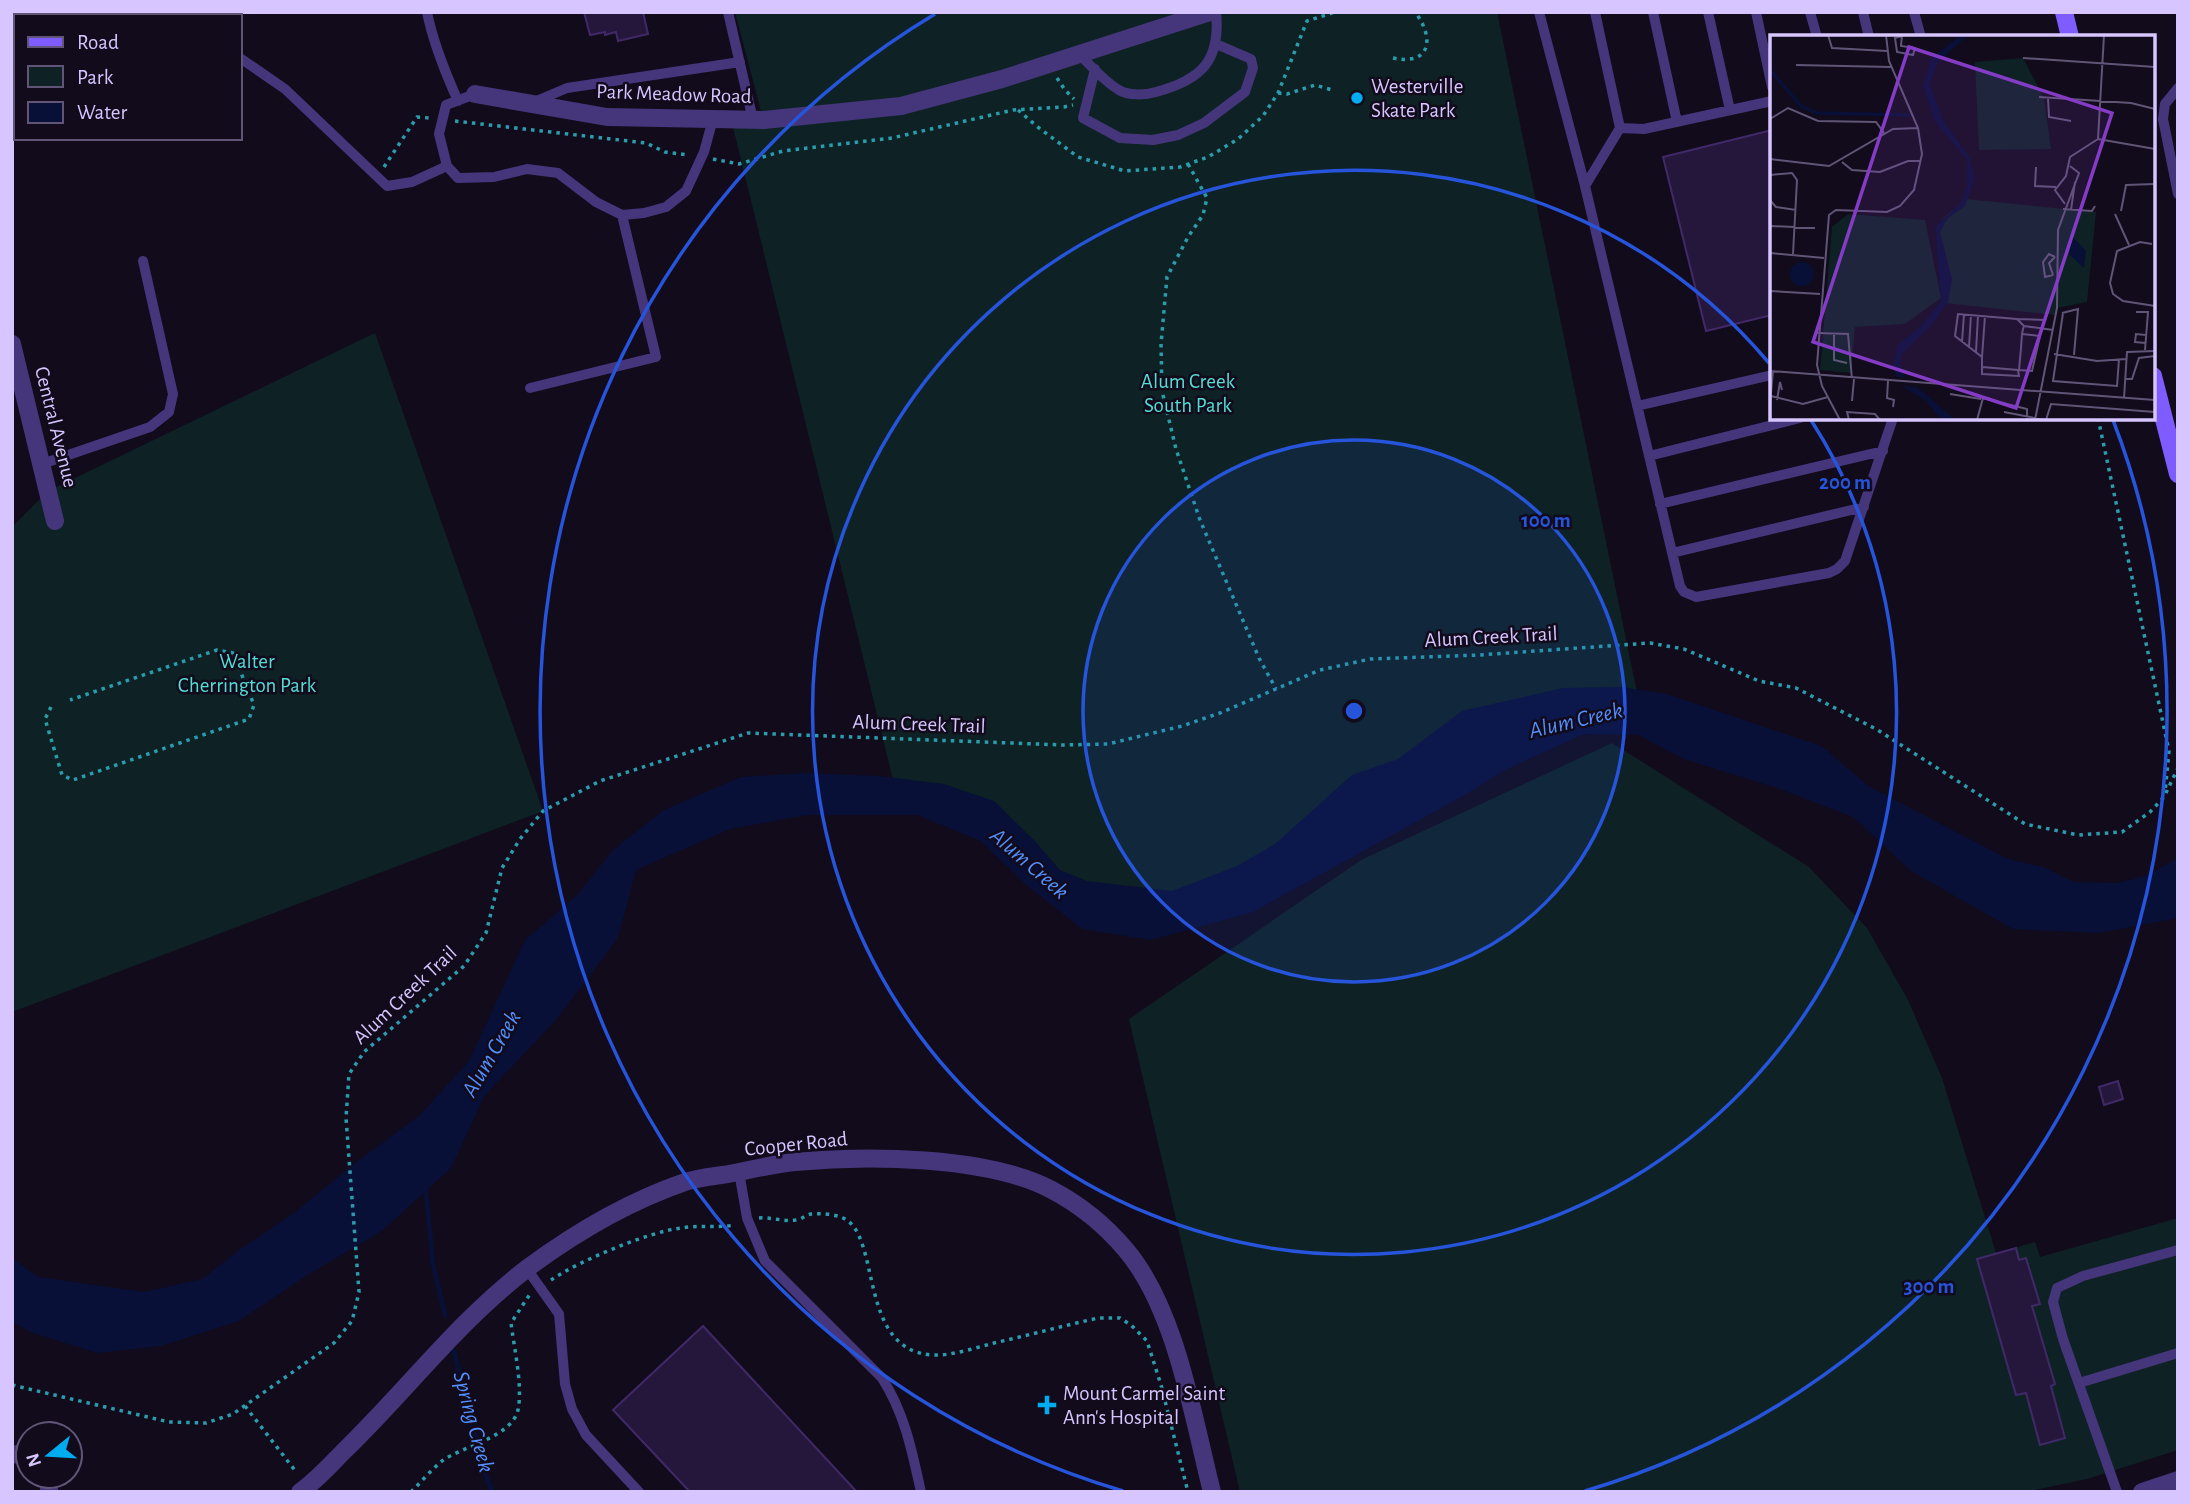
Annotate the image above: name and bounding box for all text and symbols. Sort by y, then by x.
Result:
legend [14,14,242,140]
text: Road [77,32,119,53]
inset map [1770,35,2155,420]
text: Park [77,67,114,88]
place label: Westerville Skate Park [1371,76,1463,121]
street label: Park Meadow Road [596,81,752,107]
marker: Westerville Skate Park [1349,90,1365,106]
text: Water [77,102,127,123]
street label: Central Avenue [31,364,81,490]
park label: Alum Creek South Park [1141,371,1236,416]
text: 200 m [1819,472,1871,493]
text: 100 m [1521,510,1571,531]
street label: Alum Creek Trail [1424,623,1558,651]
park label: Walter Cherrington Park [178,651,317,696]
centre of rings [1342,699,1366,723]
water label: Alum Creek [1526,699,1625,743]
street label: Alum Creek Trail [852,711,986,737]
water label: Alum Creek [985,823,1073,904]
street label: Alum Creek Trail [349,942,461,1048]
water label: Alum Creek [458,1007,526,1102]
street label: Cooper Road [743,1128,849,1160]
text: 300 m [1903,1276,1955,1297]
water label: Spring Creek [448,1369,498,1475]
place label: Mount Carmel Saint Ann's Hospital [1063,1383,1225,1428]
marker: Mount Carmel Saint Ann's Hospital [1037,1395,1057,1415]
north arrow [14,1420,84,1490]
text: N [23,1451,45,1469]

